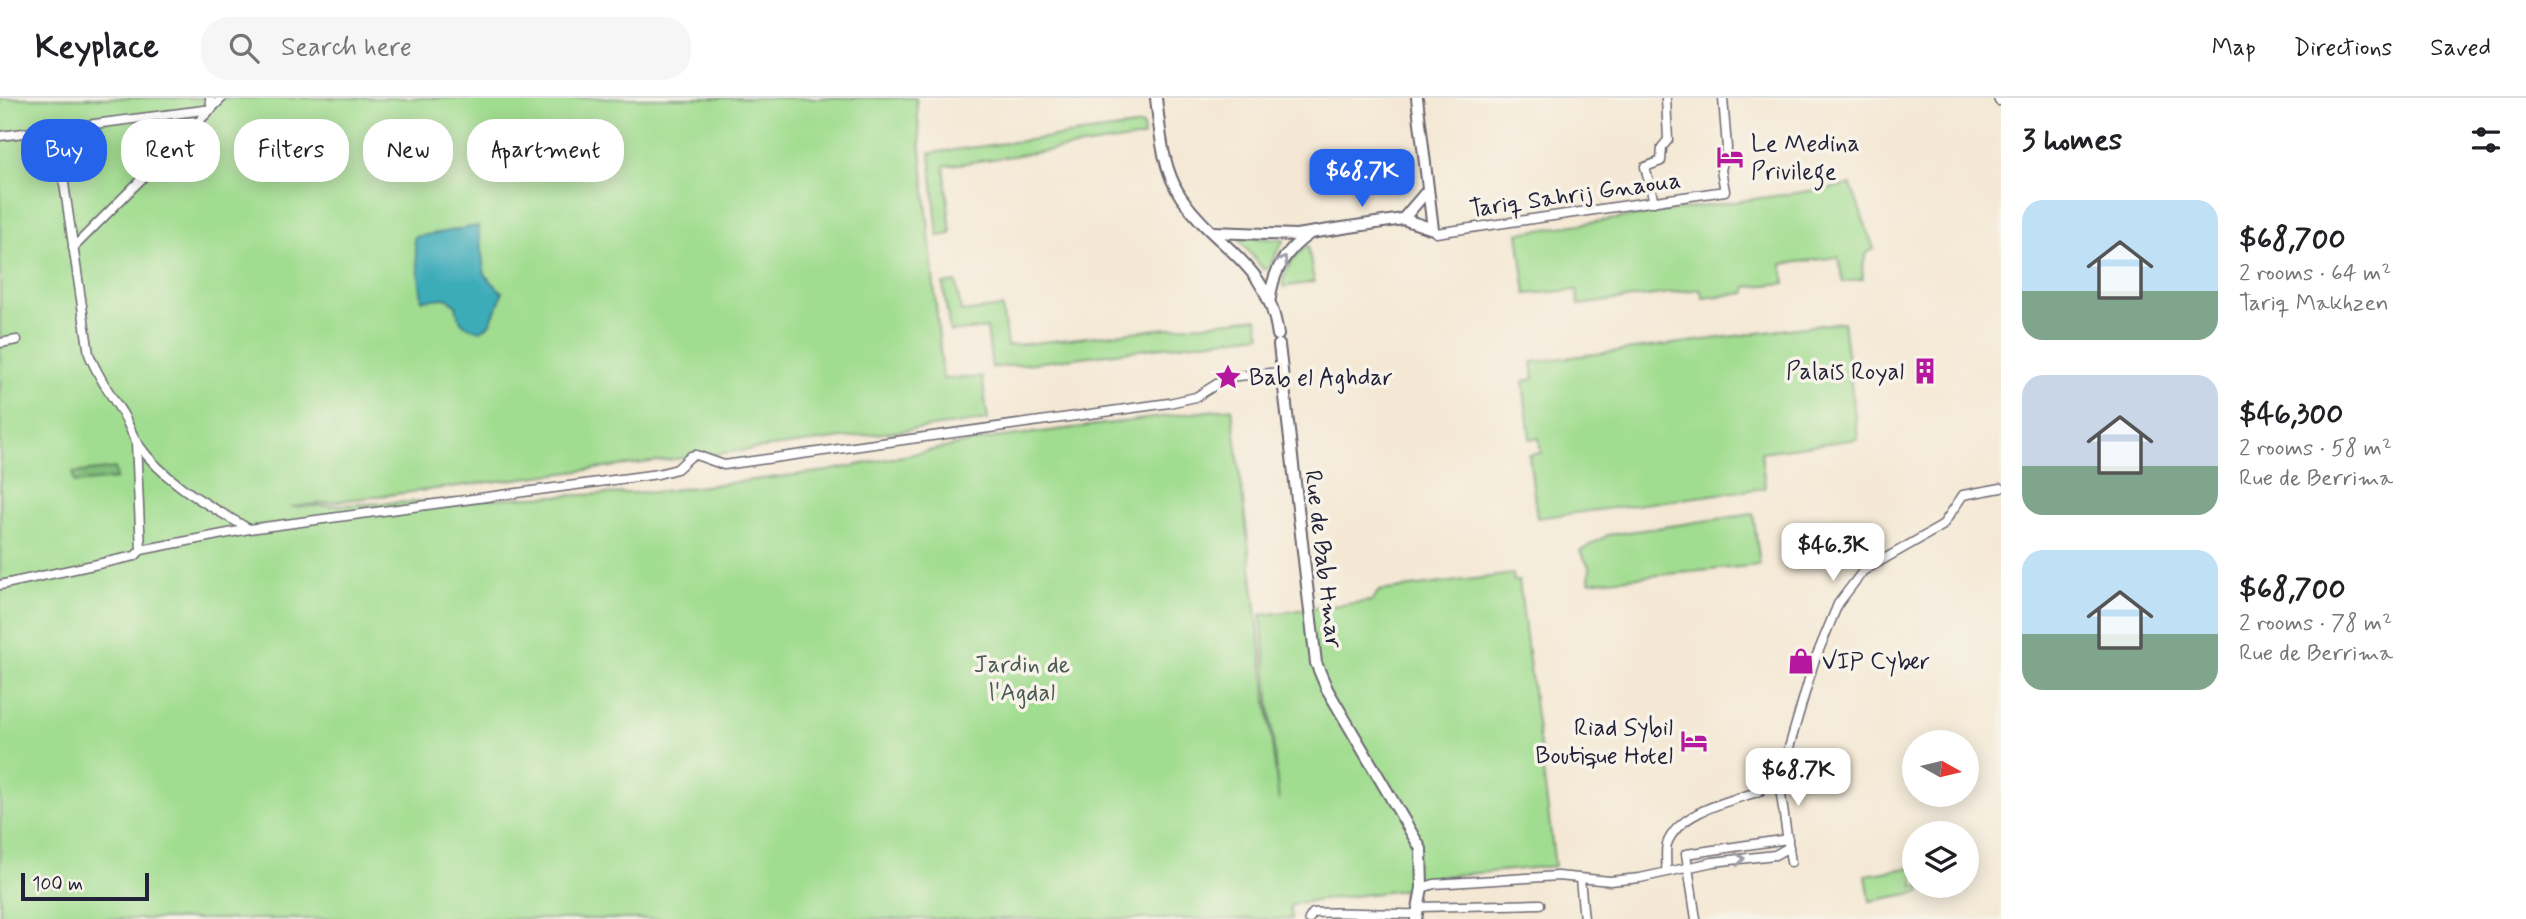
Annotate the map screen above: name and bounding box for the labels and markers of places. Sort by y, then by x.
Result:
place label: Le Medina Privilege [1751,129,1860,191]
hotel icon: Le Medina Privilege [1715,142,1745,172]
pin: $68.7K [1305,150,1419,209]
building icon: Palais Royal [1910,356,1940,386]
place label: Palais Royal [1786,357,1904,388]
place icon: Bab el Aghdar [1213,362,1243,392]
place label: Bab el Aghdar [1249,363,1393,394]
pin: $46.3K [1776,524,1890,583]
shop icon: VIP Cyber [1786,646,1816,676]
place label: VIP Cyber [1822,647,1930,678]
place label: Riad Sybil Boutique Hotel [1535,713,1673,772]
hotel icon: Riad Sybil Boutique Hotel [1679,726,1709,756]
pin: $68.7K [1741,748,1855,808]

